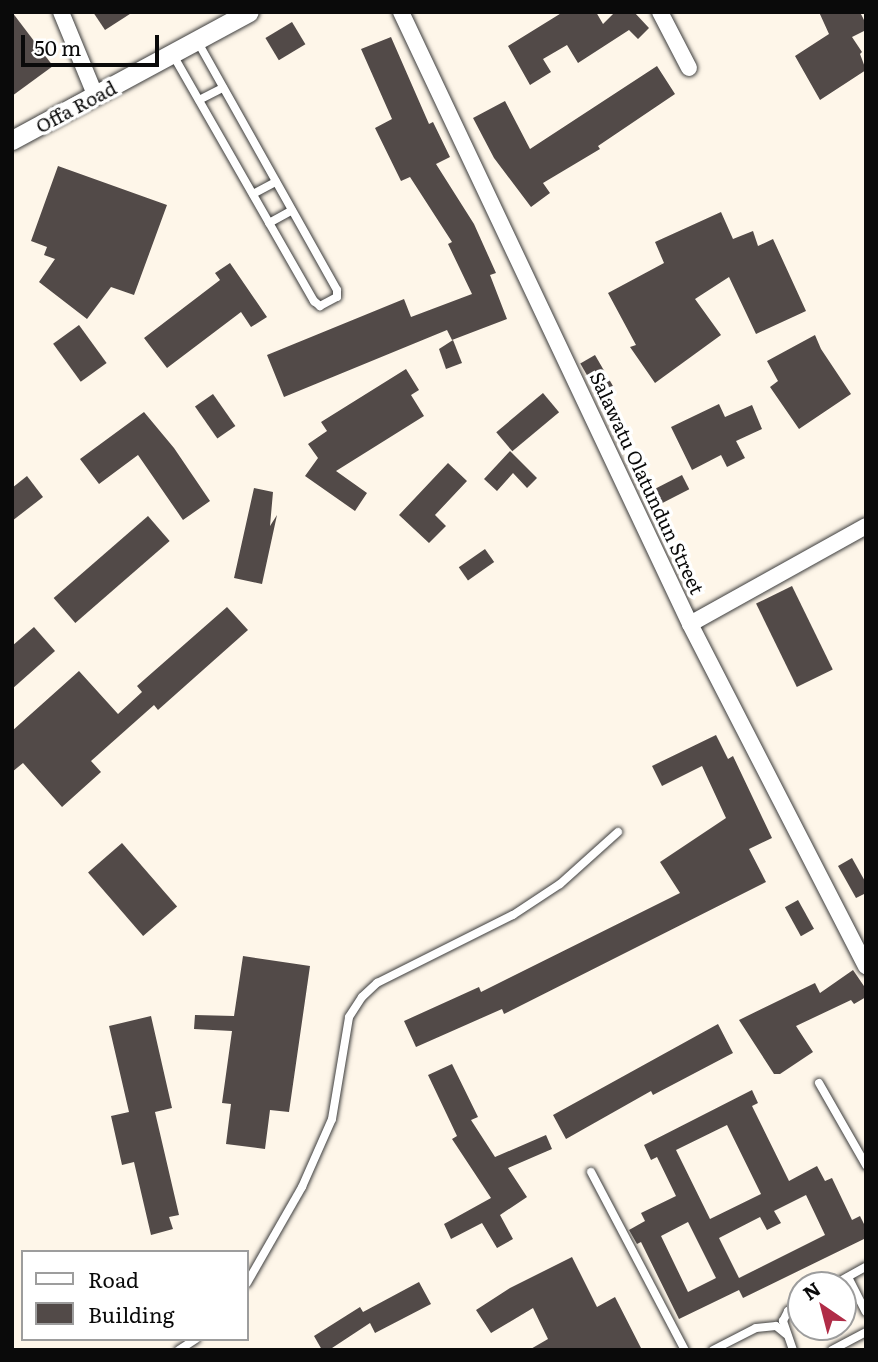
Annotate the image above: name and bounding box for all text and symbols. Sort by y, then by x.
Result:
scale bar [24,21,163,65]
text: 50 m [34,31,81,62]
street label: Offa Road [32,76,120,138]
street label: Salawatu Olatundun Street [585,368,709,598]
legend [21,1250,248,1341]
text: Road [88,1263,139,1294]
north arrow [787,1271,857,1341]
text: N [797,1274,826,1306]
text: Building [88,1298,174,1329]

